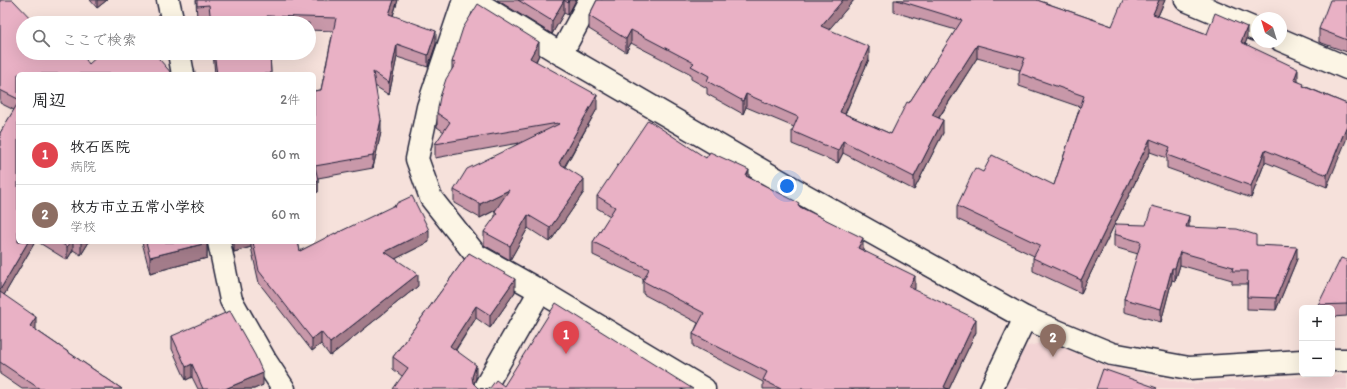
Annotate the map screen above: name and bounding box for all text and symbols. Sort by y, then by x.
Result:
north arrow [1251,12,1287,48]
search box [16,16,316,60]
icon: search [30,27,52,49]
text: ここで検索 [62,31,137,49]
text: 周辺 [32,90,66,110]
text: 2件 [280,92,300,107]
text: 牧石医院 [70,138,130,156]
text: 1 [42,147,48,162]
text: 60 m [271,147,300,162]
text: 病院 [70,159,96,174]
your location [777,176,797,196]
text: 枚方市立五常小学校 [70,198,205,216]
text: 2 [42,207,48,222]
text: 60 m [271,207,300,222]
text: 学校 [70,219,96,234]
map controls [1299,305,1335,377]
button: + [1299,305,1335,341]
pin: 1 [553,321,579,354]
pin: 2 [1040,324,1066,357]
button: − [1299,341,1335,377]

